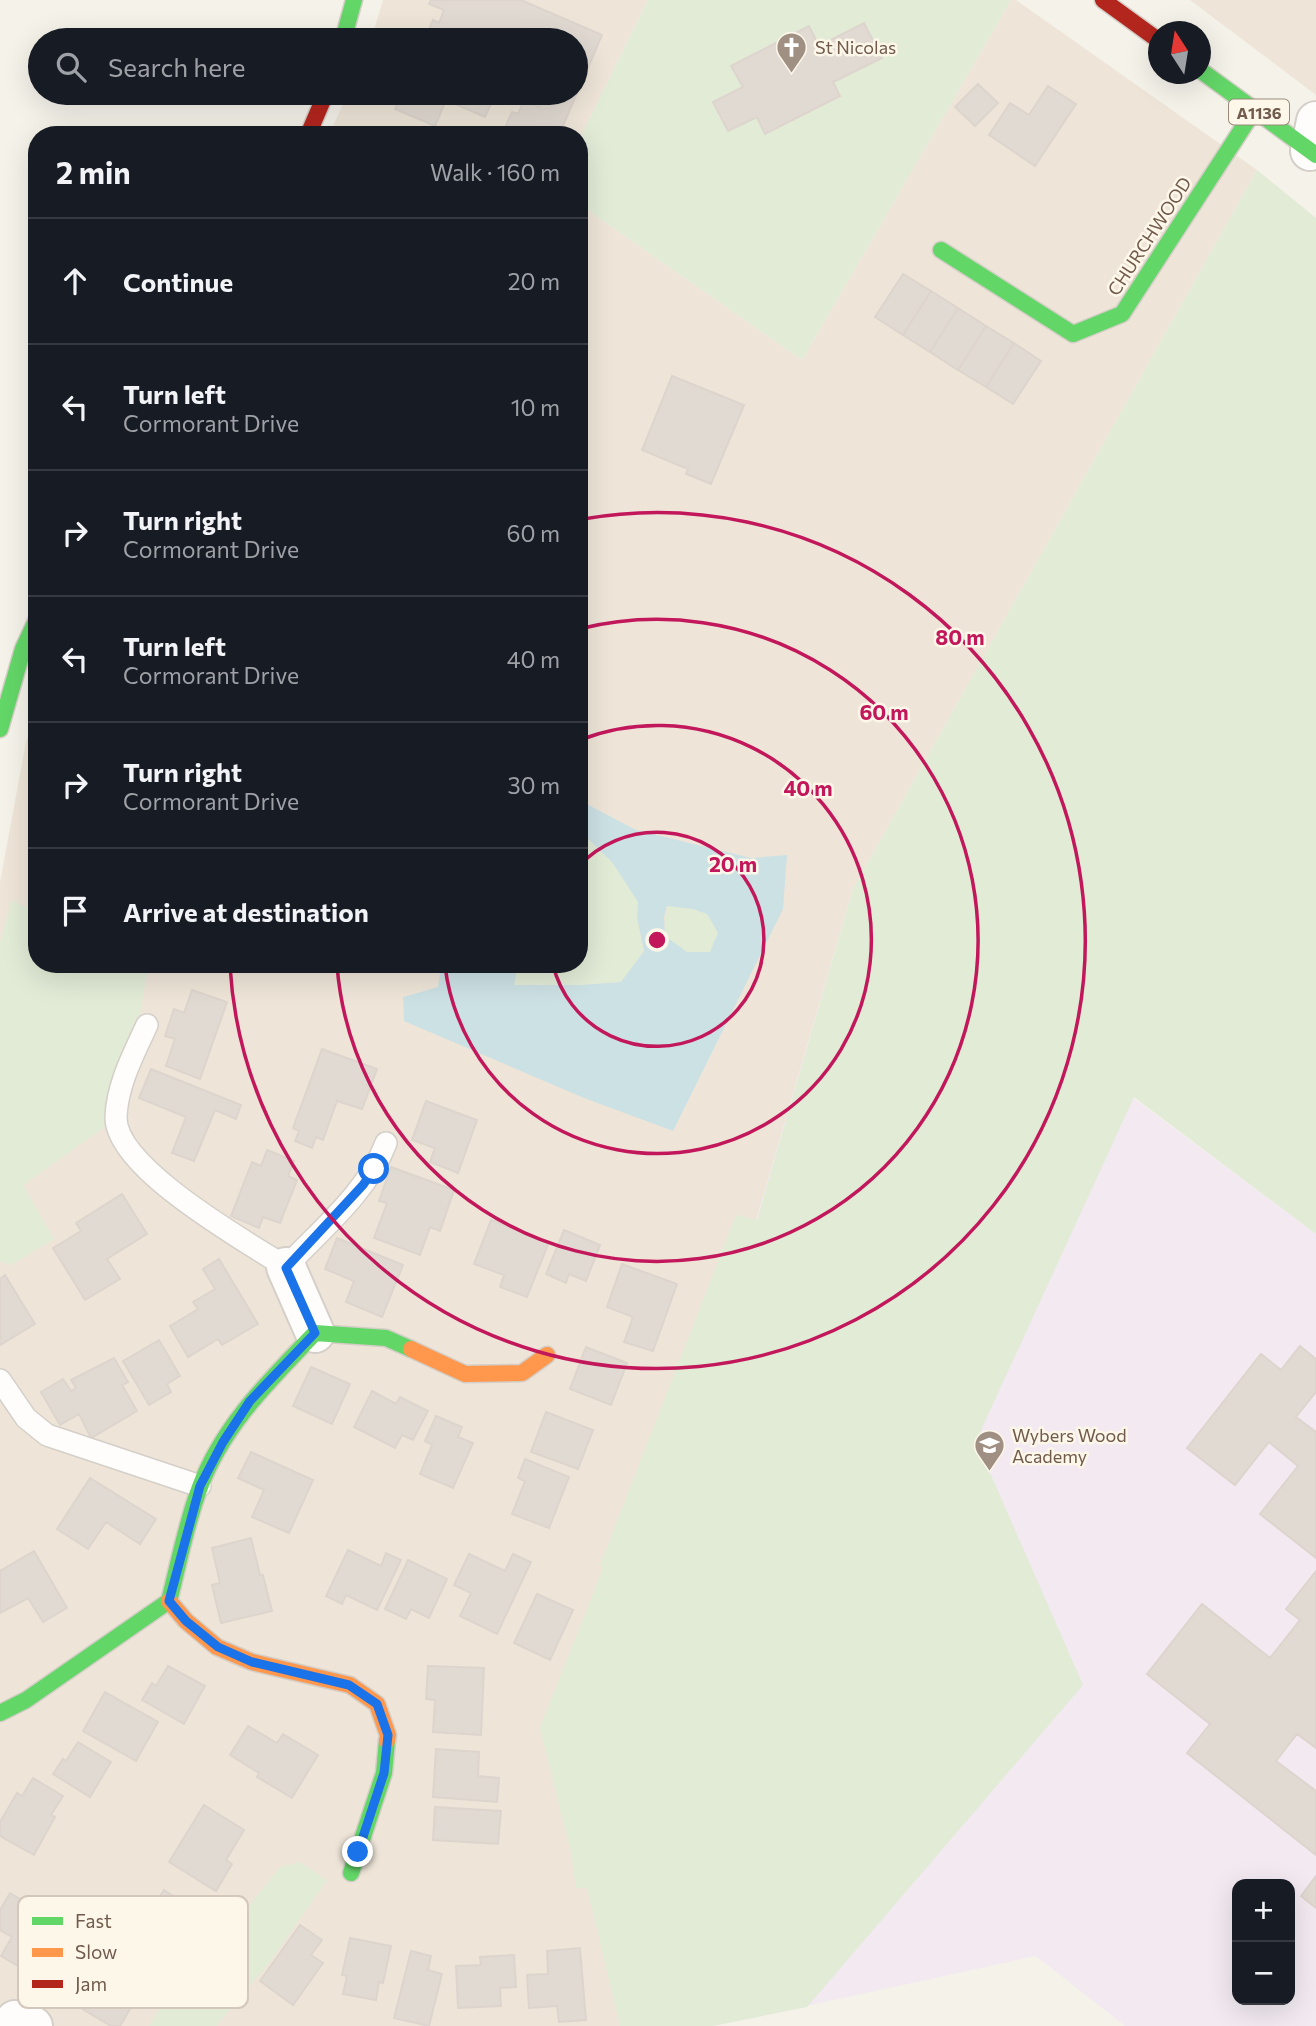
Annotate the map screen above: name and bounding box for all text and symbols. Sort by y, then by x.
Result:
north arrow [1148,21,1211,84]
search box [28,28,588,105]
church icon: St Nicolas [775,30,809,74]
place label: St Nicolas [815,36,896,58]
icon: search [52,48,90,86]
text: Search here [108,51,246,82]
road number: A1136 [1229,100,1289,124]
text: 2 min [56,153,131,190]
text: Walk · 160 m [430,158,560,186]
street label: CHURCHWOOD [1102,172,1196,300]
icon: ahead [56,262,94,300]
text: Continue [123,266,233,297]
text: 20 m [508,267,560,295]
text: Turn left [123,378,226,409]
icon: left [56,388,94,426]
text: 10 m [511,393,560,421]
text: Cormorant Drive [123,409,299,437]
text: Turn right [123,504,242,535]
icon: right [56,514,94,552]
text: 60 m [507,519,560,547]
text: Cormorant Drive [123,535,299,563]
text: 80 m [935,624,985,649]
text: Turn left [123,630,226,661]
icon: left [56,640,94,678]
text: 40 m [507,645,560,673]
text: Cormorant Drive [123,661,299,689]
text: 60 m [859,699,909,724]
text: Turn right [123,756,242,787]
icon: right [56,766,94,804]
text: 30 m [507,771,560,799]
text: 40 m [783,775,833,800]
text: Cormorant Drive [123,787,299,815]
text: 20 m [709,851,757,876]
icon: arrive [56,892,94,930]
text: Arrive at destination [123,896,369,927]
centre of rings [645,928,669,952]
route start [358,1153,389,1184]
place label: Wybers Wood Academy [1012,1424,1127,1467]
school or university icon: Wybers Wood Academy [972,1428,1006,1472]
route end [342,1836,373,1867]
map controls [1232,1879,1295,2005]
button: + [1232,1879,1295,1942]
legend [18,1896,248,2008]
text: Fast [75,1909,112,1932]
text: Slow [75,1940,117,1963]
button: − [1232,1942,1295,2005]
text: Jam [75,1972,107,1995]

